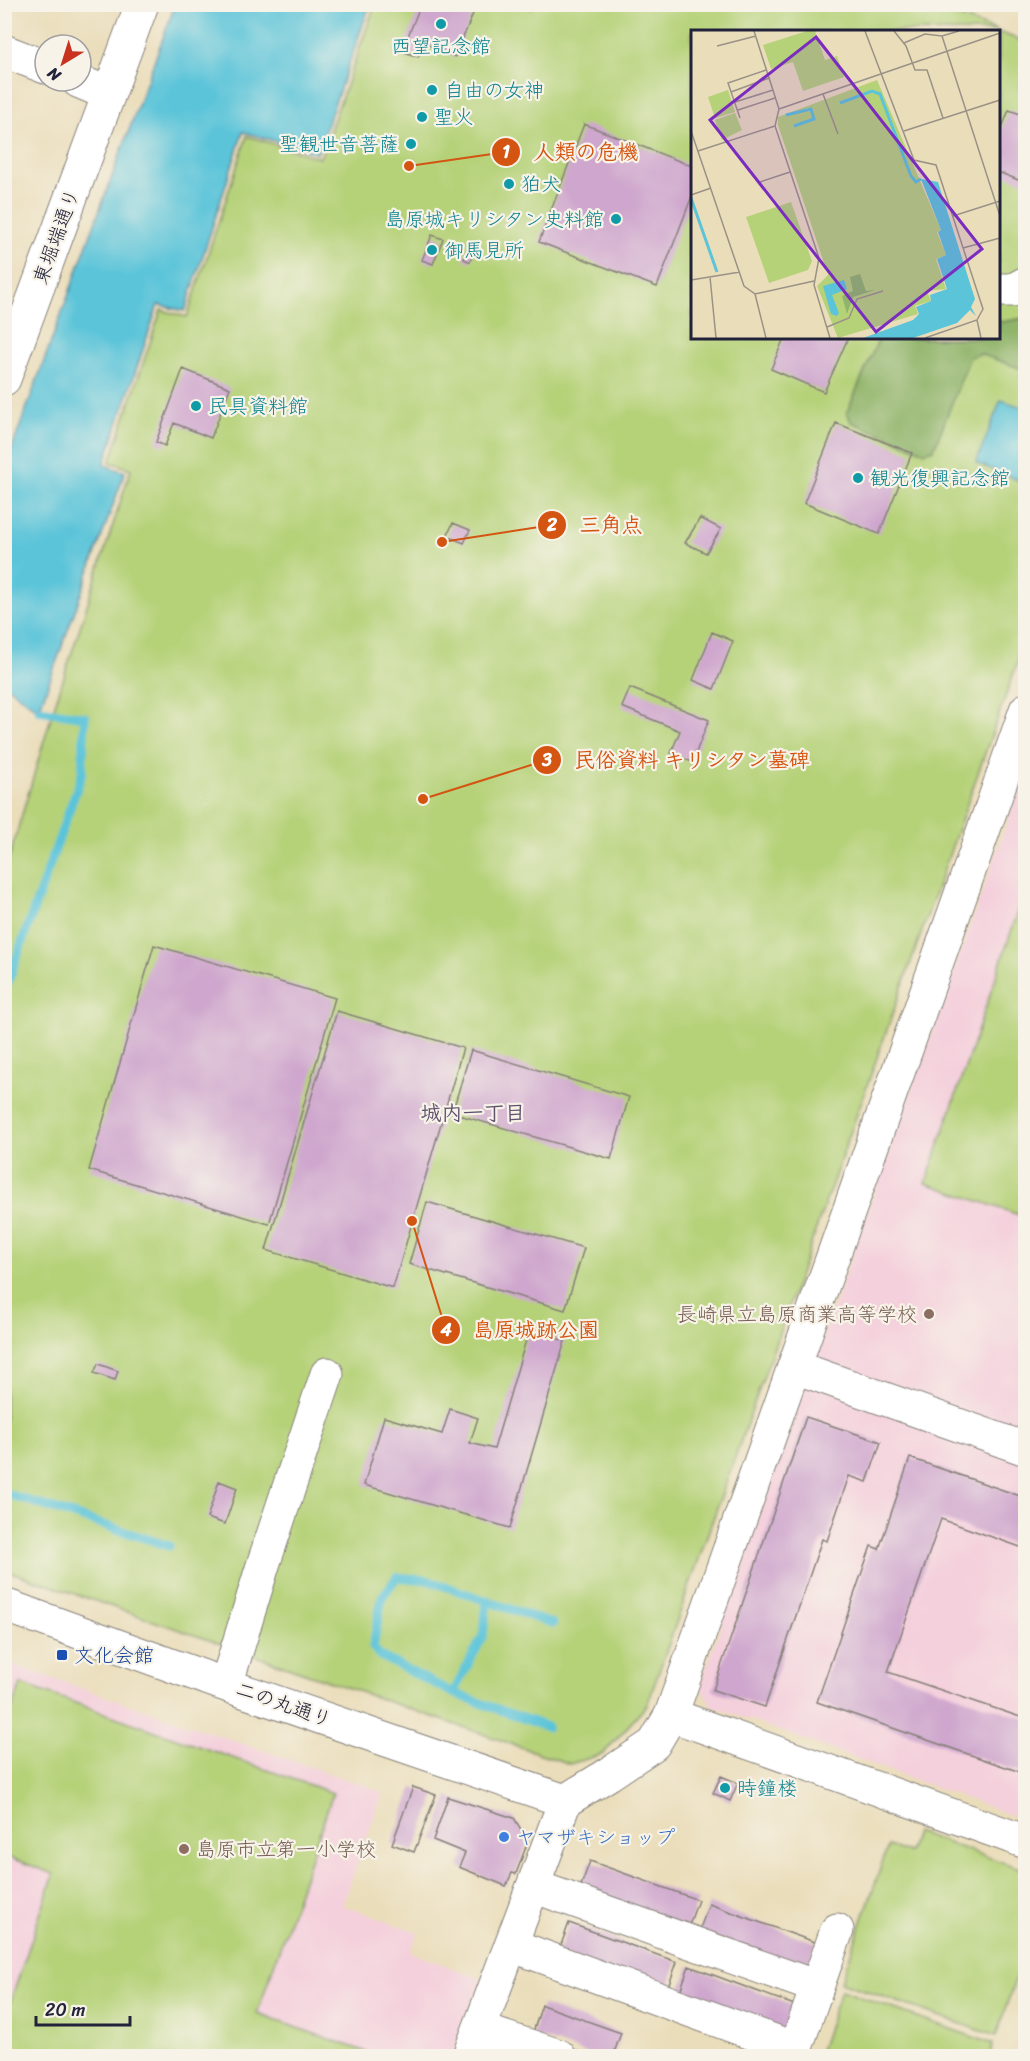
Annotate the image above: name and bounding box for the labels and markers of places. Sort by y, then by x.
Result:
marker: 西望記念館 [434,17,448,31]
place label: 西望記念館 [391,29,491,64]
place label: 自由の女神 [444,73,544,108]
marker: 自由の女神 [425,83,439,97]
place label: 聖火 [434,100,474,135]
marker: 聖火 [415,110,429,124]
place label: 聖観世音菩薩 [279,127,399,162]
callout: 人類の危機 [491,132,650,171]
marker: 聖観世音菩薩 [404,137,418,151]
place label: 狛犬 [521,167,561,202]
marker: 狛犬 [502,177,516,191]
place label: 島原城キリシタン史料館 [385,202,604,237]
marker: 島原城キリシタン史料館 [609,212,623,226]
place label: 御馬見所 [444,233,524,268]
marker: 御馬見所 [425,243,439,257]
place label: 民具資料館 [208,389,308,424]
marker: 民具資料館 [189,399,203,413]
place label: 観光復興記念館 [870,461,1010,496]
marker: 観光復興記念館 [851,471,865,485]
callout: 三角点 [537,505,654,544]
callout: 民俗資料 キリシタン墓碑 [532,740,822,779]
place label: 長崎県立島原商業高等学校 [677,1297,917,1332]
marker: 長崎県立島原商業高等学校 [922,1307,936,1321]
callout: 島原城跡公園 [431,1310,611,1349]
place label: 文化会館 [74,1638,154,1673]
marker: 文化会館 [55,1648,69,1662]
place label: 時鐘楼 [737,1771,797,1806]
marker: 時鐘楼 [718,1781,732,1795]
place label: ヤマザキショップ [516,1820,675,1855]
marker: ヤマザキショップ [497,1830,511,1844]
place label: 島原市立第一小学校 [196,1832,376,1867]
marker: 島原市立第一小学校 [177,1842,191,1856]

